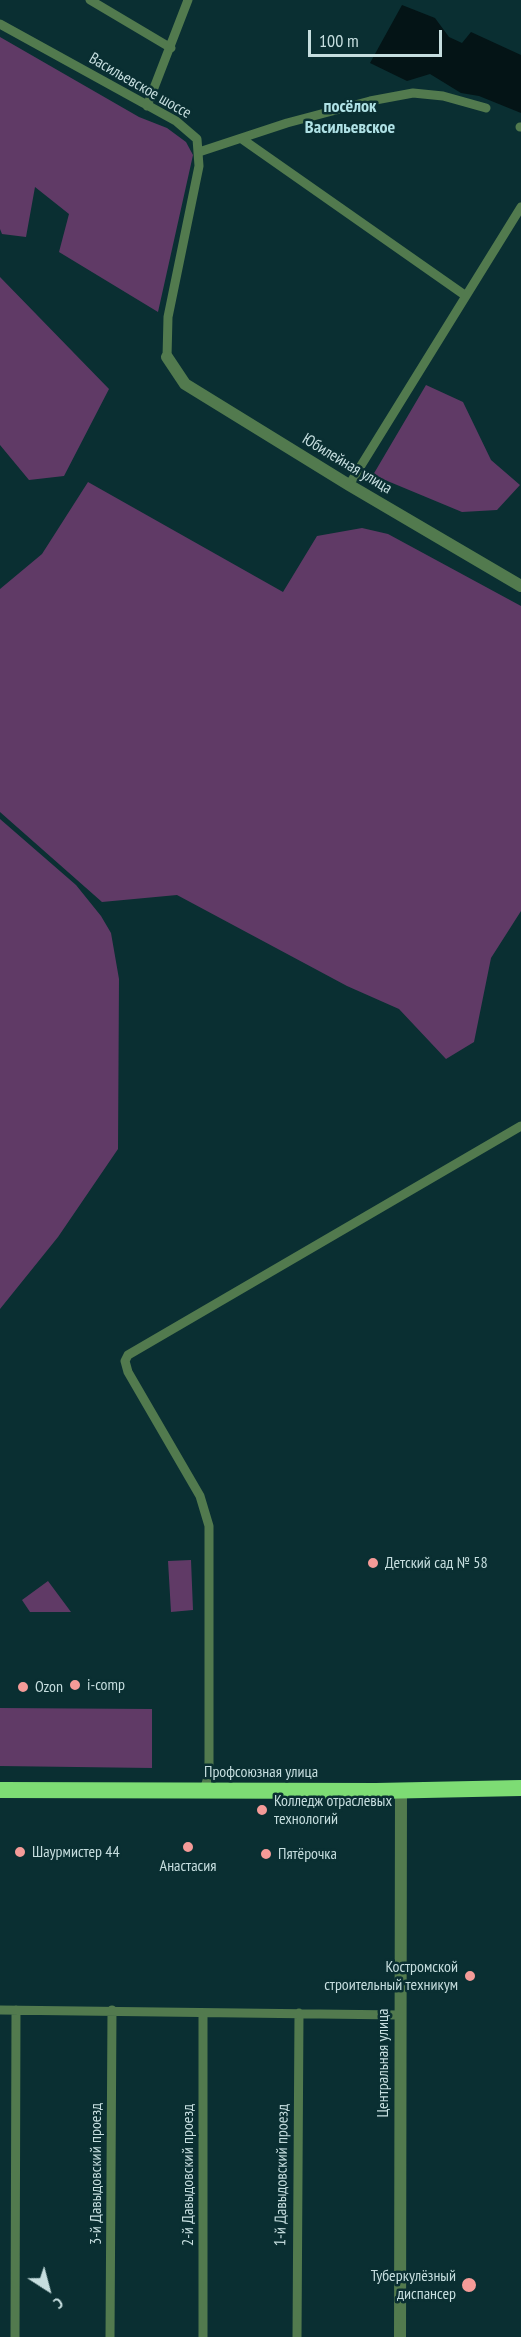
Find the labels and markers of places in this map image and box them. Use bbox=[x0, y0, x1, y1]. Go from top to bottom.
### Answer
place label: Детский сад № 58 bbox=[385, 1553, 488, 1573]
marker: Детский сад № 58 bbox=[366, 1556, 380, 1570]
place label: i-comp bbox=[87, 1675, 125, 1695]
place label: Ozon bbox=[35, 1677, 63, 1697]
marker: i-comp bbox=[68, 1678, 82, 1692]
marker: Ozon bbox=[16, 1680, 30, 1694]
place label: Колледж отраслевых технологий bbox=[274, 1791, 392, 1829]
marker: Колледж отраслевых технологий bbox=[255, 1803, 269, 1817]
marker: Анастасия bbox=[181, 1840, 195, 1854]
place label: Шаурмистер 44 bbox=[32, 1842, 120, 1862]
place label: Пятёрочка bbox=[278, 1844, 337, 1864]
marker: Шаурмистер 44 bbox=[13, 1845, 27, 1859]
marker: Пятёрочка bbox=[259, 1847, 273, 1861]
place label: Анастасия bbox=[160, 1856, 216, 1876]
place label: Костромской строительный техникум bbox=[324, 1957, 458, 1995]
marker: Костромской строительный техникум bbox=[463, 1969, 477, 1983]
place label: Туберкулёзный диспансер bbox=[371, 2266, 456, 2304]
marker: Туберкулёзный диспансер bbox=[460, 2276, 478, 2294]

